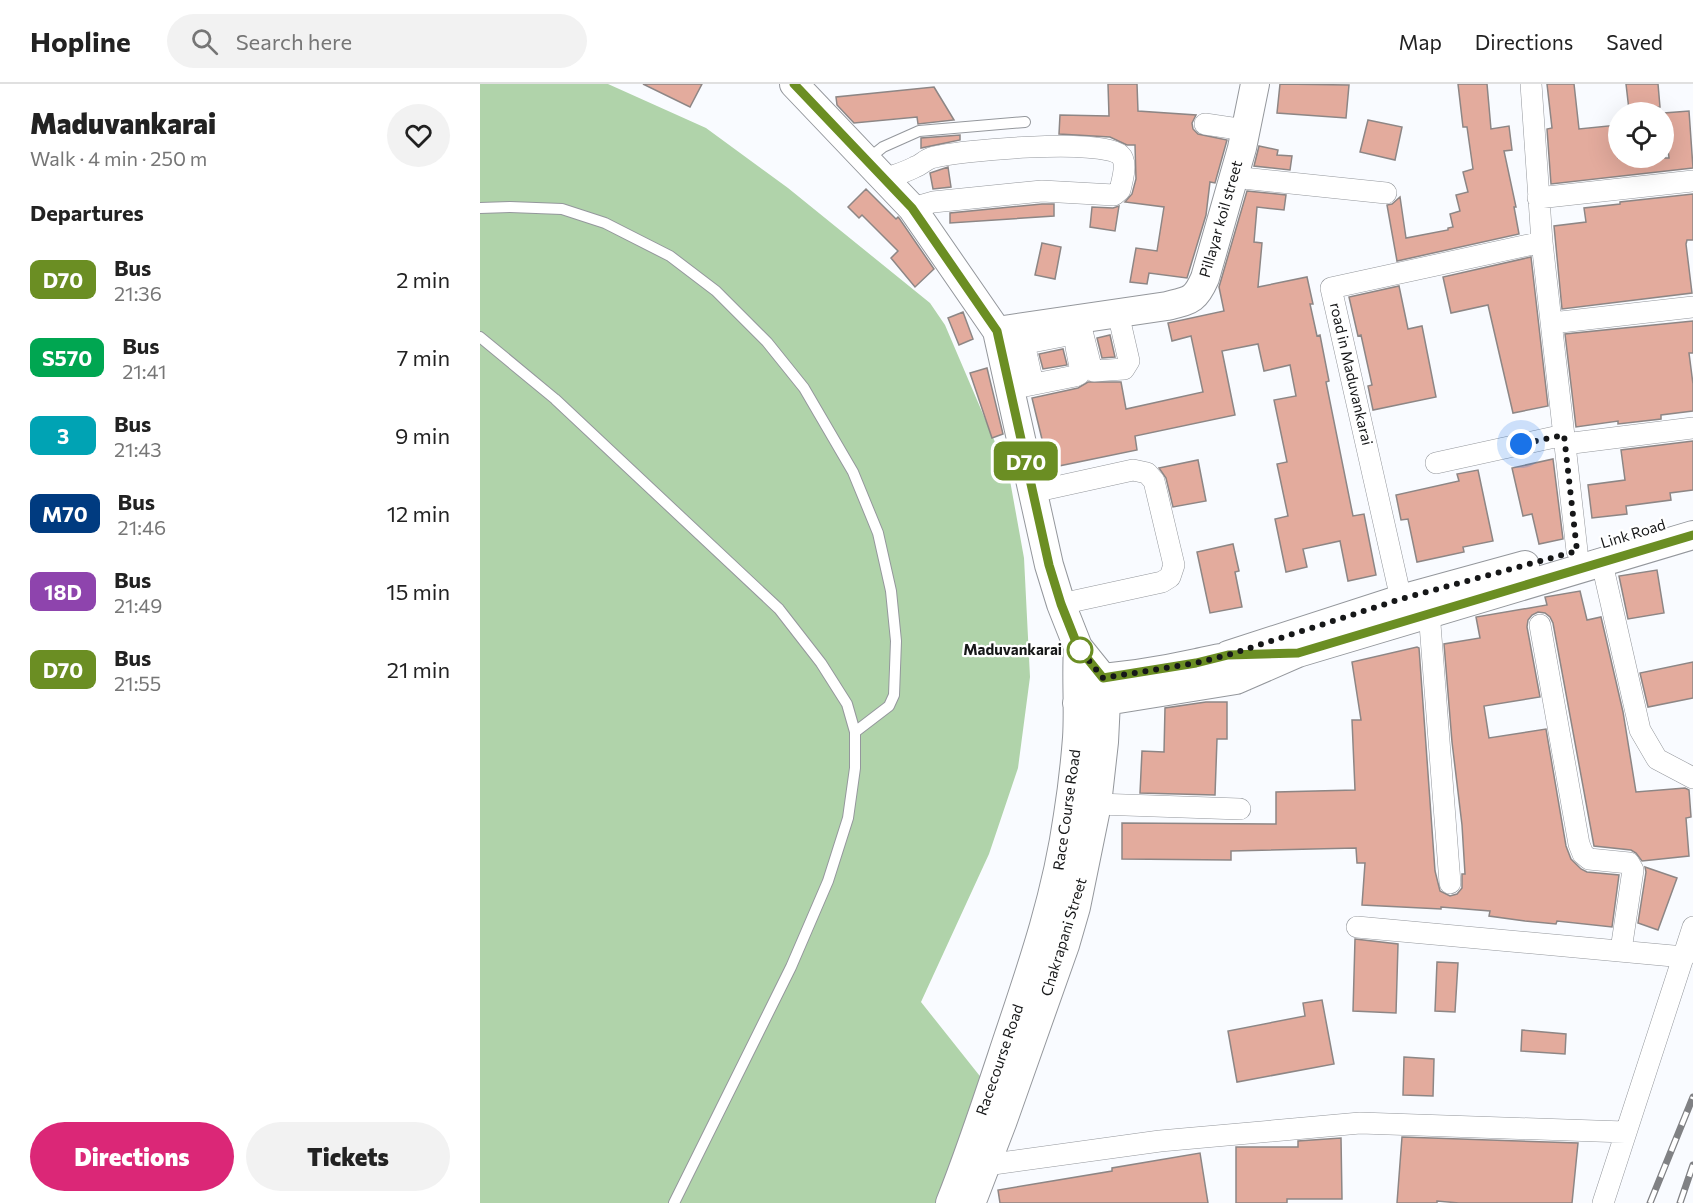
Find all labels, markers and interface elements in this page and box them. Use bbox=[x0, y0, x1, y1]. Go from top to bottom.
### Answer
search box bbox=[167, 14, 587, 68]
text: Hopline bbox=[30, 24, 131, 58]
icon: search bbox=[188, 25, 221, 58]
text: Search here bbox=[236, 28, 352, 55]
text: Map bbox=[1399, 29, 1442, 54]
text: Directions bbox=[1475, 29, 1573, 54]
text: Saved bbox=[1606, 29, 1663, 54]
map controls bbox=[1608, 102, 1674, 168]
button: locate bbox=[1608, 102, 1674, 168]
button: heart bbox=[387, 104, 450, 167]
text: Maduvankarai bbox=[30, 106, 216, 140]
text: Walk · 4 min · 250 m bbox=[30, 146, 207, 170]
street label: Pillayar koil street bbox=[1195, 158, 1245, 279]
text: Departures bbox=[30, 199, 144, 226]
text: Bus bbox=[114, 254, 151, 281]
text: 2 min bbox=[396, 266, 450, 293]
text: D70 bbox=[43, 267, 83, 292]
text: 21:36 bbox=[114, 281, 162, 305]
street label: road in Maduvankarai bbox=[1327, 301, 1377, 447]
text: Bus bbox=[122, 332, 160, 359]
text: 7 min bbox=[397, 344, 450, 371]
text: S570 bbox=[42, 345, 92, 370]
text: 21:41 bbox=[122, 359, 167, 383]
text: Bus bbox=[114, 410, 151, 437]
text: 9 min bbox=[395, 422, 450, 449]
text: 3 bbox=[57, 423, 69, 448]
your location bbox=[1506, 429, 1536, 459]
text: 21:43 bbox=[114, 437, 162, 461]
line badge: D70 bbox=[992, 442, 1060, 481]
text: D70 bbox=[1006, 449, 1046, 474]
text: Bus bbox=[118, 488, 155, 515]
text: 12 min bbox=[387, 500, 450, 527]
text: M70 bbox=[42, 501, 88, 526]
text: 21:46 bbox=[118, 515, 166, 539]
street label: Link Road bbox=[1598, 515, 1667, 551]
text: Bus bbox=[114, 566, 151, 593]
text: 15 min bbox=[386, 578, 450, 605]
text: 18D bbox=[44, 579, 82, 604]
text: 21:49 bbox=[114, 593, 163, 617]
marker: Maduvankarai bbox=[1067, 637, 1093, 663]
place label: Maduvankarai bbox=[963, 640, 1062, 658]
text: Bus bbox=[114, 644, 151, 671]
text: 21 min bbox=[387, 656, 450, 683]
text: D70 bbox=[43, 657, 83, 682]
text: 21:55 bbox=[114, 671, 161, 695]
street label: Race Course Road bbox=[1049, 748, 1083, 872]
street label: Chakrapani Street bbox=[1036, 875, 1090, 998]
street label: Racecourse Road bbox=[972, 1002, 1027, 1118]
button: Directions bbox=[30, 1122, 234, 1191]
button: Tickets bbox=[246, 1122, 450, 1191]

